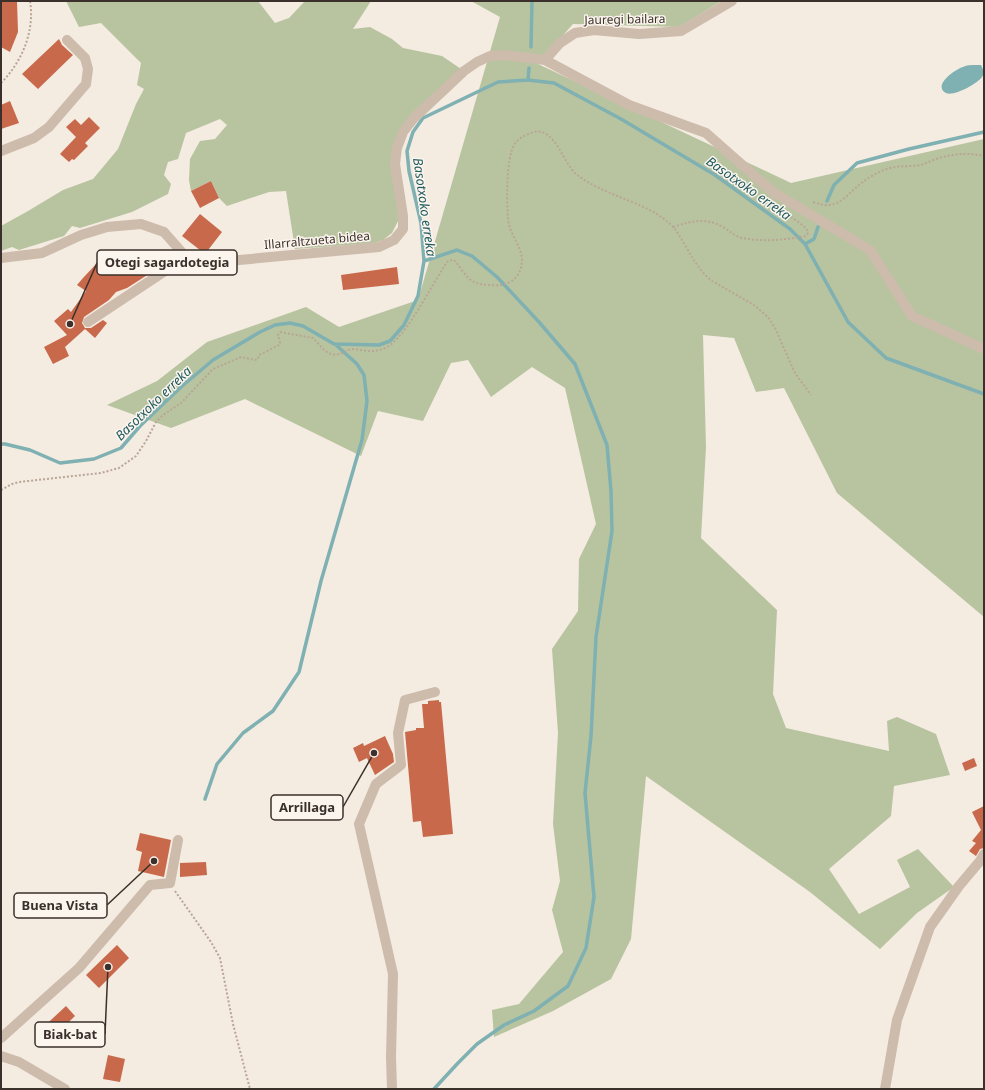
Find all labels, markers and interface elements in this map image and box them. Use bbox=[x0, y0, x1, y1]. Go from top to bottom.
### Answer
street label: Jauregi bailara bbox=[583, 10, 666, 28]
water label: Basotxoko erreka bbox=[703, 152, 795, 224]
water label: Basotxoko erreka bbox=[409, 156, 441, 258]
street label: Illarraltzueta bidea bbox=[263, 227, 371, 253]
callout: Otegi sagardotegia bbox=[97, 250, 237, 275]
text: Otegi sagardotegia bbox=[105, 253, 229, 271]
water label: Basotxoko erreka bbox=[111, 362, 195, 444]
callout: Arrillaga bbox=[271, 795, 343, 820]
text: Arrillaga bbox=[279, 798, 335, 816]
callout: Buena Vista bbox=[14, 893, 107, 918]
text: Buena Vista bbox=[22, 896, 98, 914]
callout: Biak-bat bbox=[35, 1022, 105, 1047]
text: Biak-bat bbox=[43, 1025, 97, 1043]

